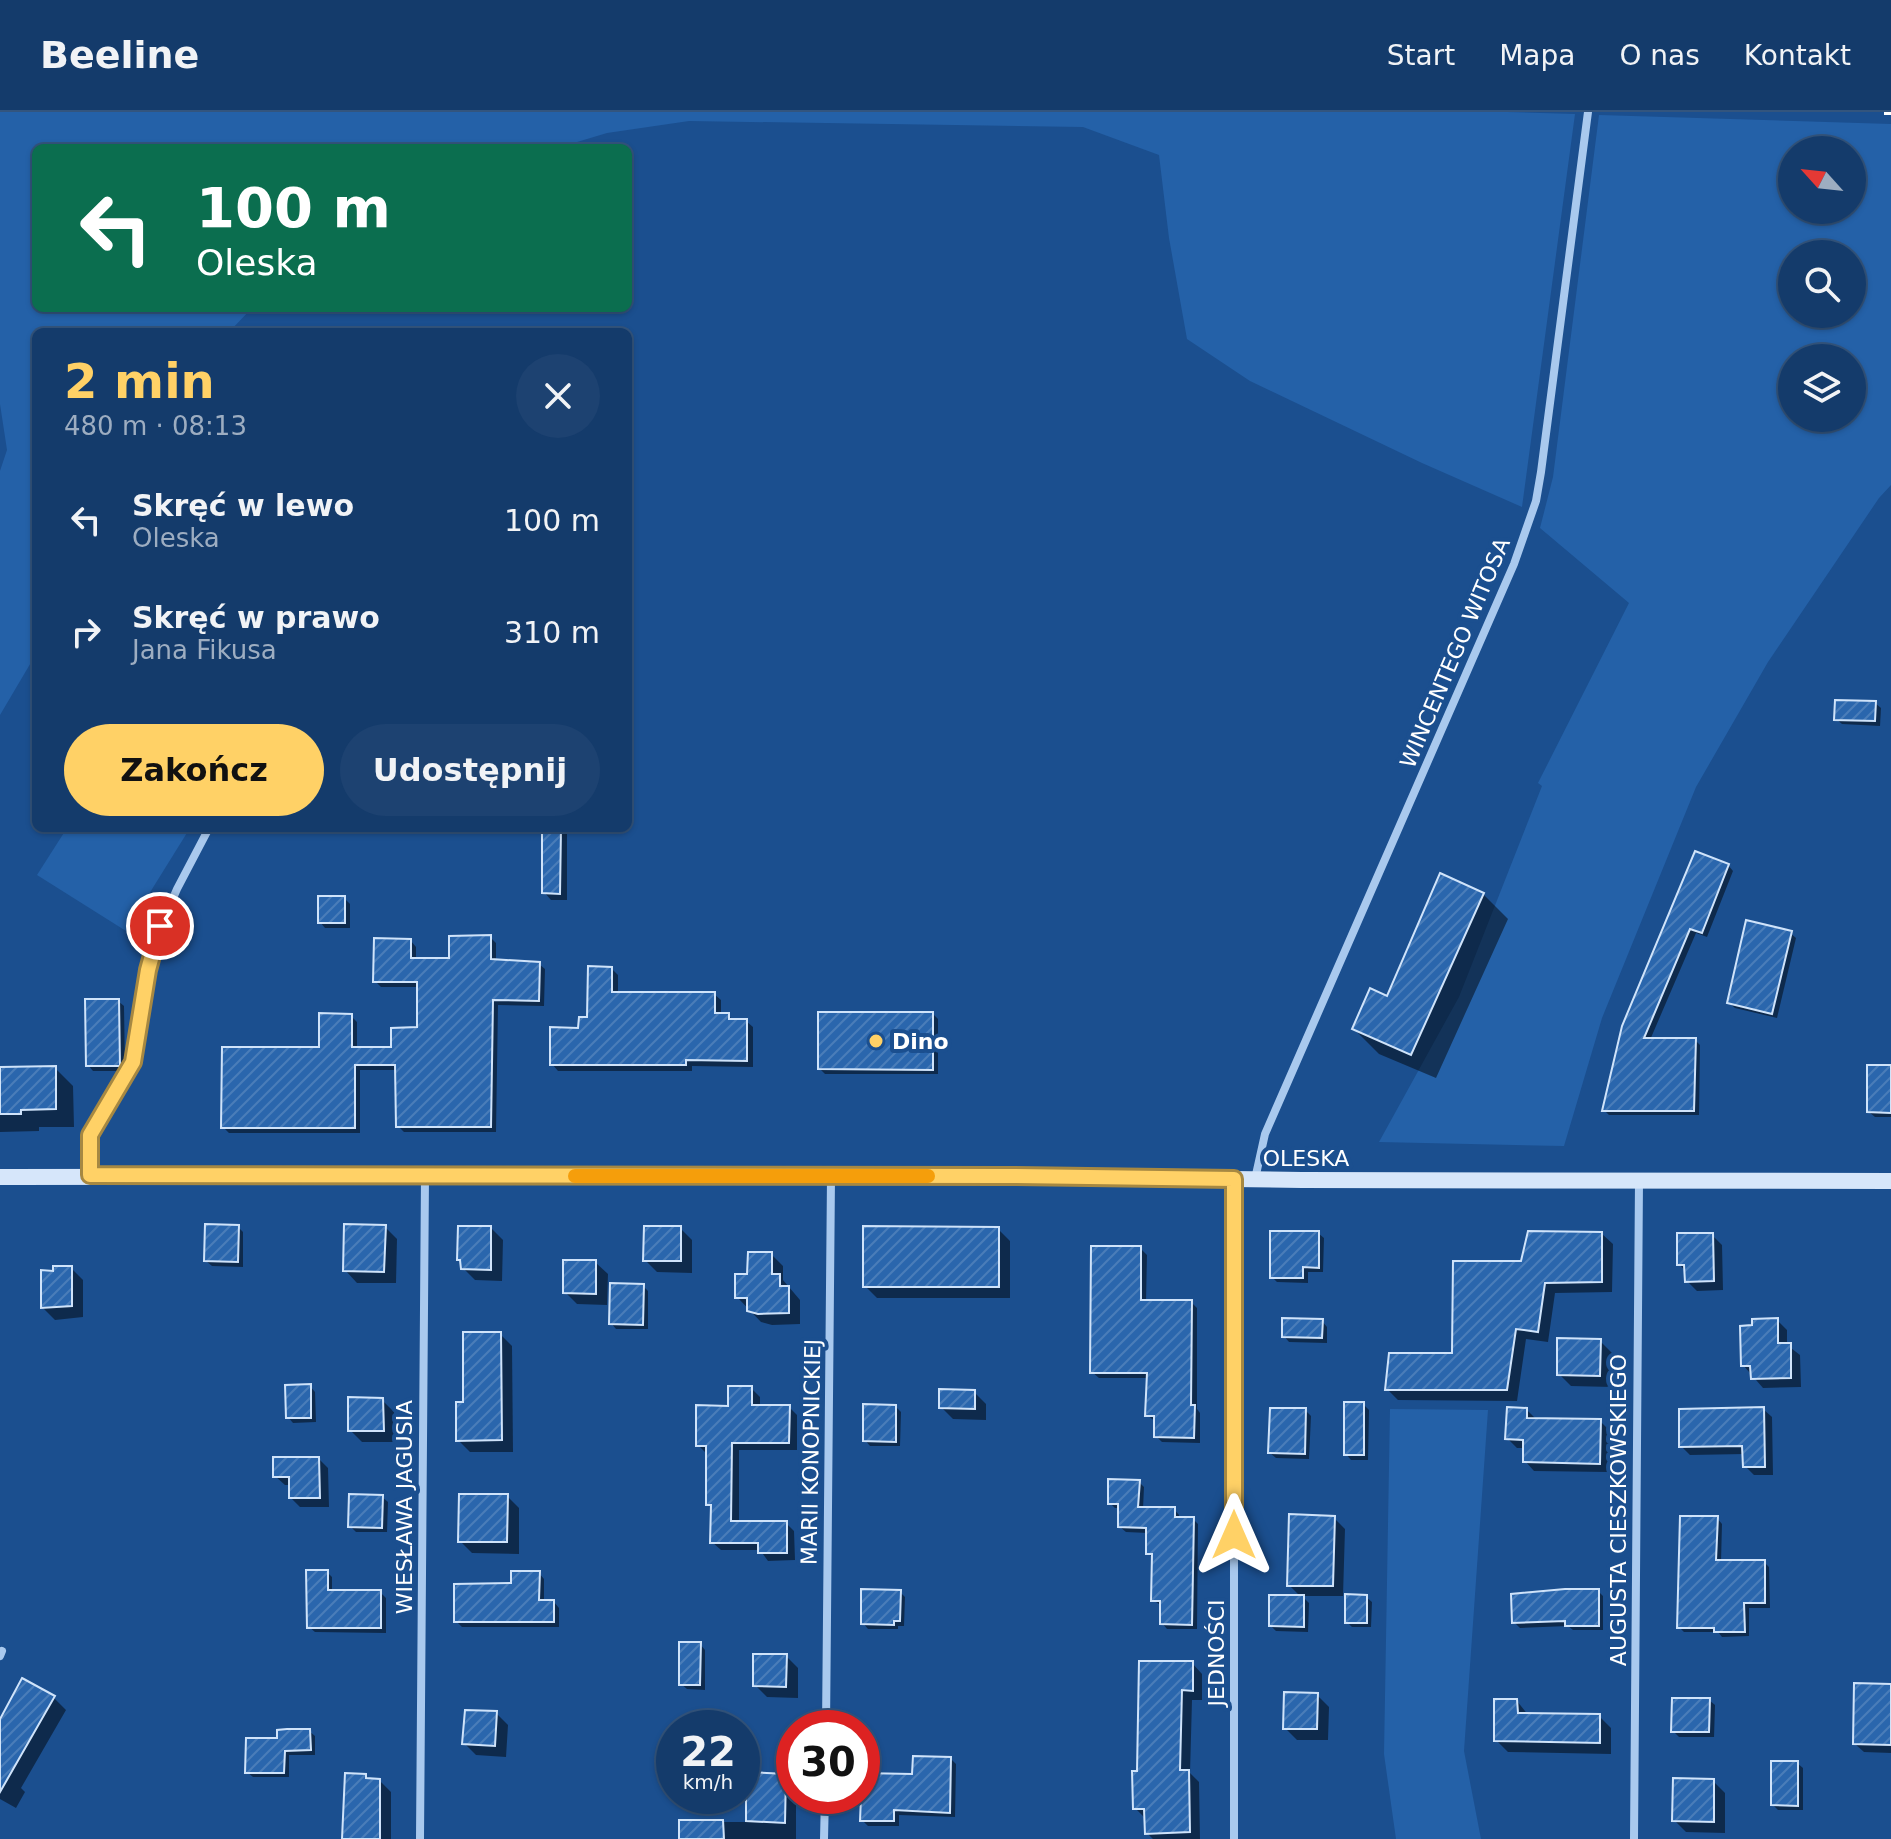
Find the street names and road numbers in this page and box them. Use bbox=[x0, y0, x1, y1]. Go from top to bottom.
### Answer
street label: WINCENTEGO WITOSA bbox=[1395, 534, 1515, 772]
street label: OLESKA bbox=[1263, 1146, 1349, 1171]
street label: MARII KONOPNICKIEJ bbox=[797, 1339, 825, 1565]
street label: AUGUSTA CIESZKOWSKIEGO bbox=[1606, 1354, 1631, 1666]
street label: WIESŁAWA JAGUSIA bbox=[392, 1400, 417, 1614]
street label: JEDNOŚCI bbox=[1204, 1600, 1229, 1708]

